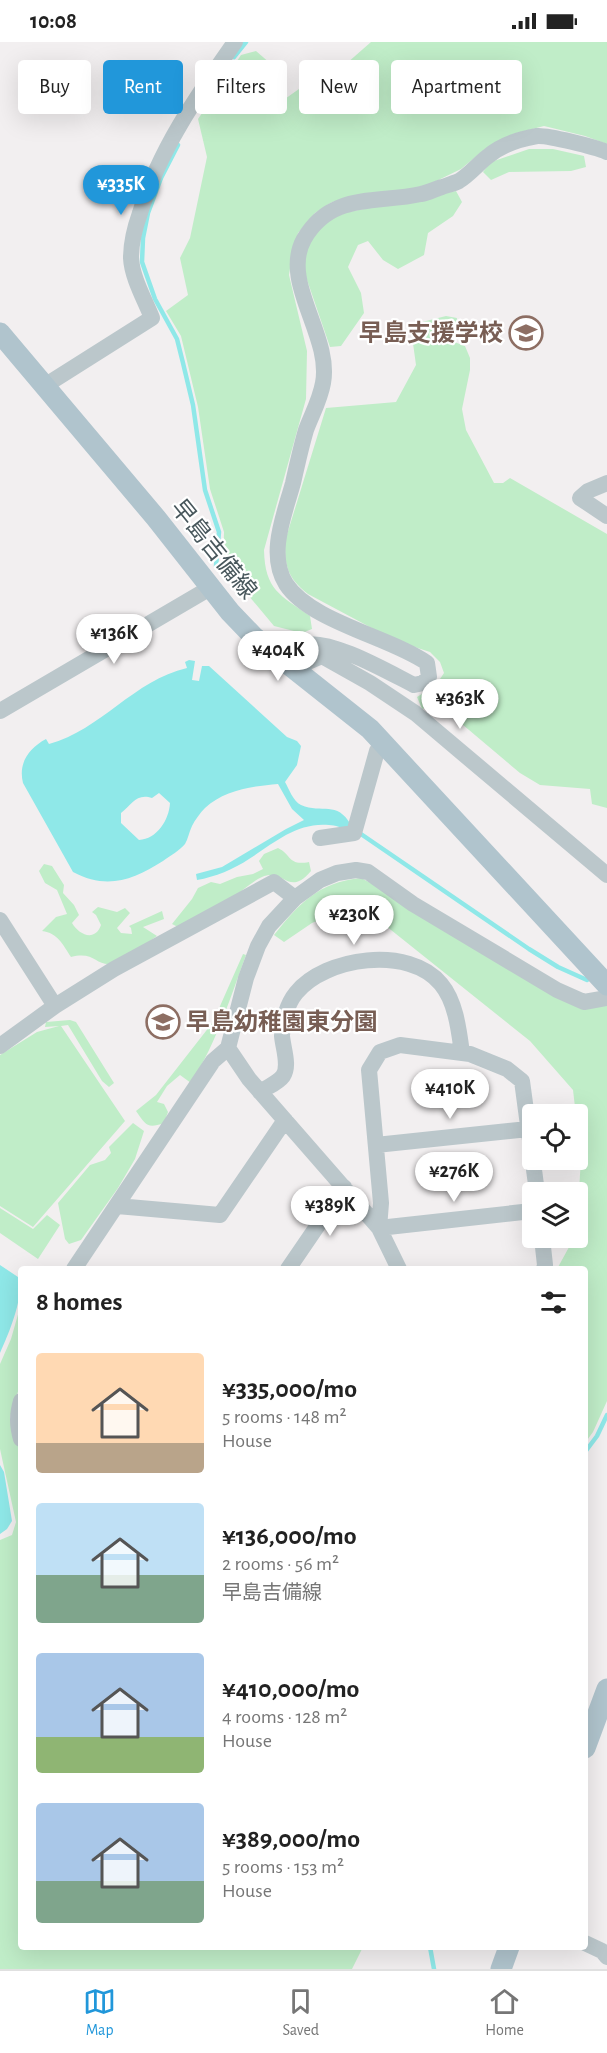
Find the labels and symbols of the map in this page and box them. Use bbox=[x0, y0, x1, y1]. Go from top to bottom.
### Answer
pin: ¥335K bbox=[79, 165, 163, 216]
school or university icon: 早島支援学校 bbox=[508, 315, 544, 351]
place label: 早島支援学校 bbox=[359, 320, 503, 346]
street label: 早島吉備線 bbox=[166, 494, 262, 604]
pin: ¥136K bbox=[72, 614, 156, 665]
pin: ¥404K bbox=[236, 631, 320, 682]
pin: ¥363K bbox=[418, 679, 502, 730]
pin: ¥230K bbox=[312, 895, 396, 946]
school or university icon: 早島幼稚園東分園 bbox=[145, 1004, 181, 1040]
place label: 早島幼稚園東分園 bbox=[186, 1009, 378, 1035]
pin: ¥410K bbox=[408, 1069, 492, 1120]
pin: ¥276K bbox=[412, 1152, 496, 1203]
pin: ¥389K bbox=[288, 1186, 372, 1237]

